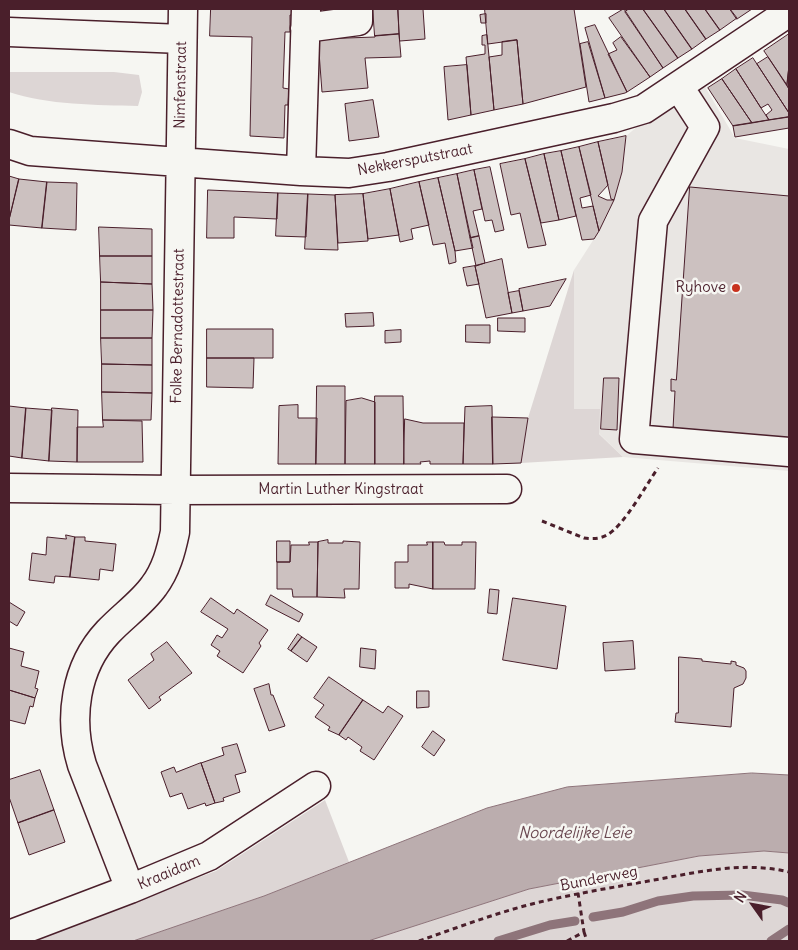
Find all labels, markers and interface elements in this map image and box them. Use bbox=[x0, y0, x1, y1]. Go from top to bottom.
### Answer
street label: Nimfenstraat bbox=[171, 41, 191, 129]
street label: Nekkersputstraat bbox=[356, 140, 474, 180]
street label: Folke Bernadottestraat bbox=[168, 248, 188, 404]
place label: Ryhove bbox=[676, 279, 726, 297]
marker: Ryhove bbox=[730, 282, 742, 294]
street label: Martin Luther Kingstraat bbox=[258, 481, 424, 499]
water label: Noordelijke Leie bbox=[518, 823, 632, 843]
street label: Kraaidam bbox=[135, 852, 203, 894]
street label: Bunderweg bbox=[559, 863, 639, 895]
north arrow bbox=[728, 880, 778, 930]
text: N bbox=[730, 888, 750, 906]

